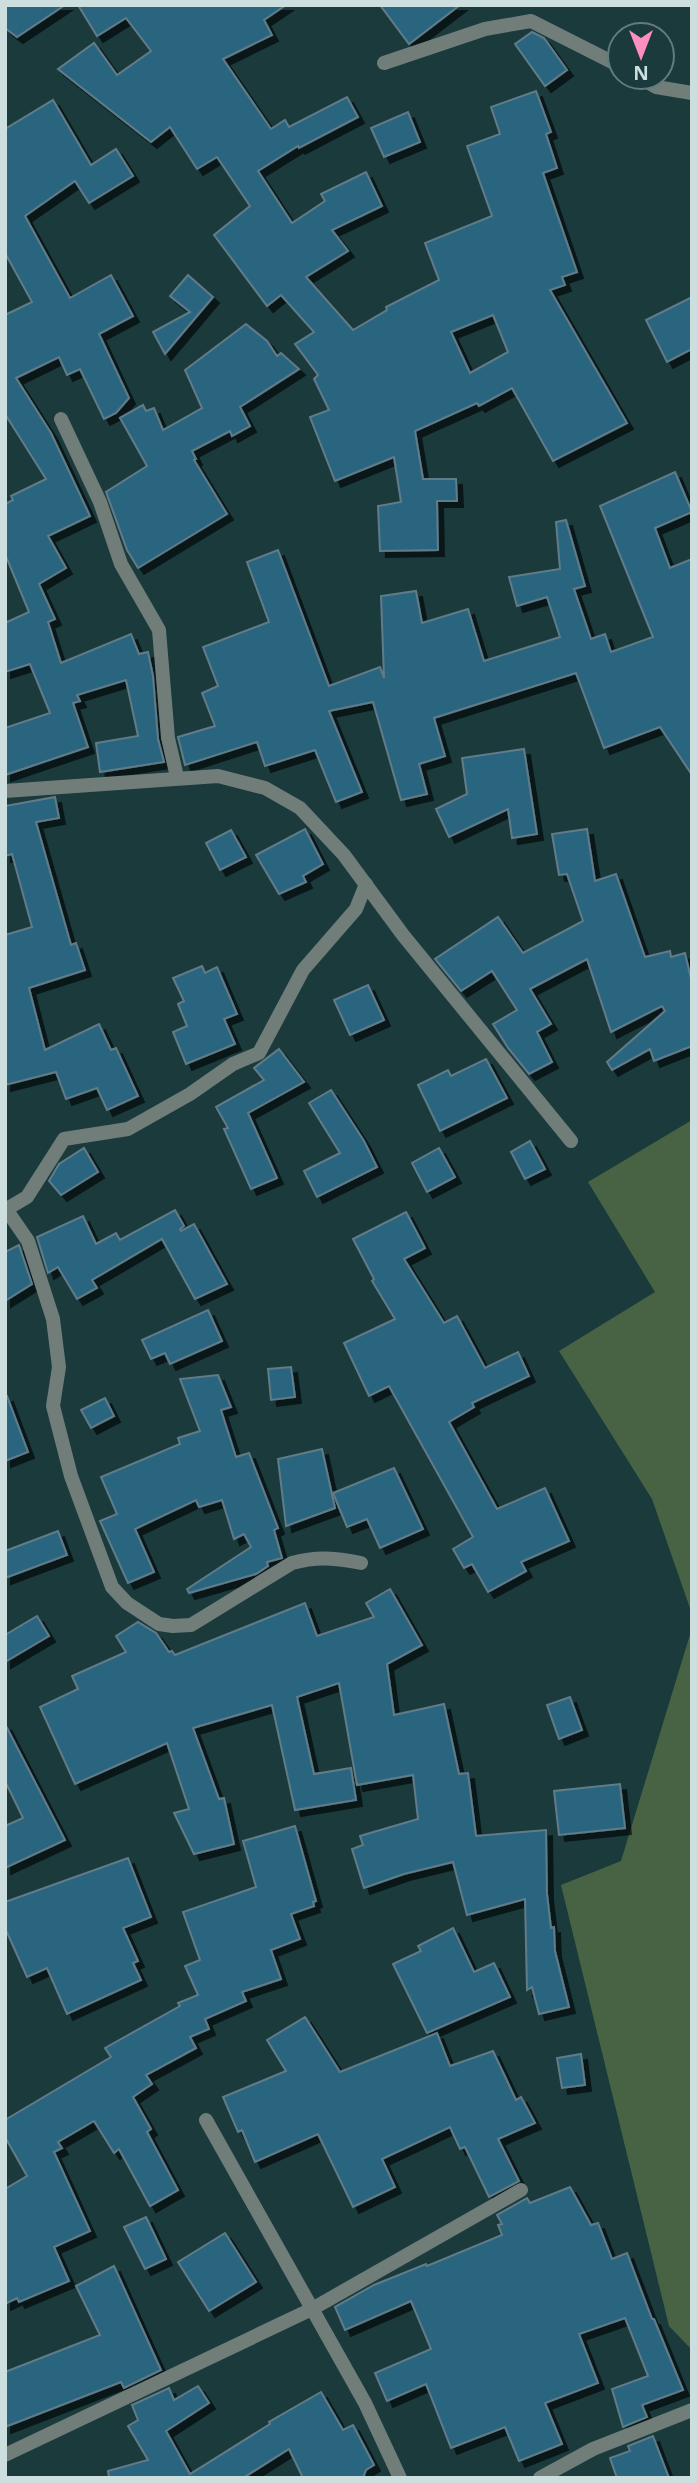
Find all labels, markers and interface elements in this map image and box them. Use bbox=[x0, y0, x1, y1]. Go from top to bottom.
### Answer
north arrow bbox=[606, 21, 676, 91]
text: N bbox=[633, 60, 649, 86]

